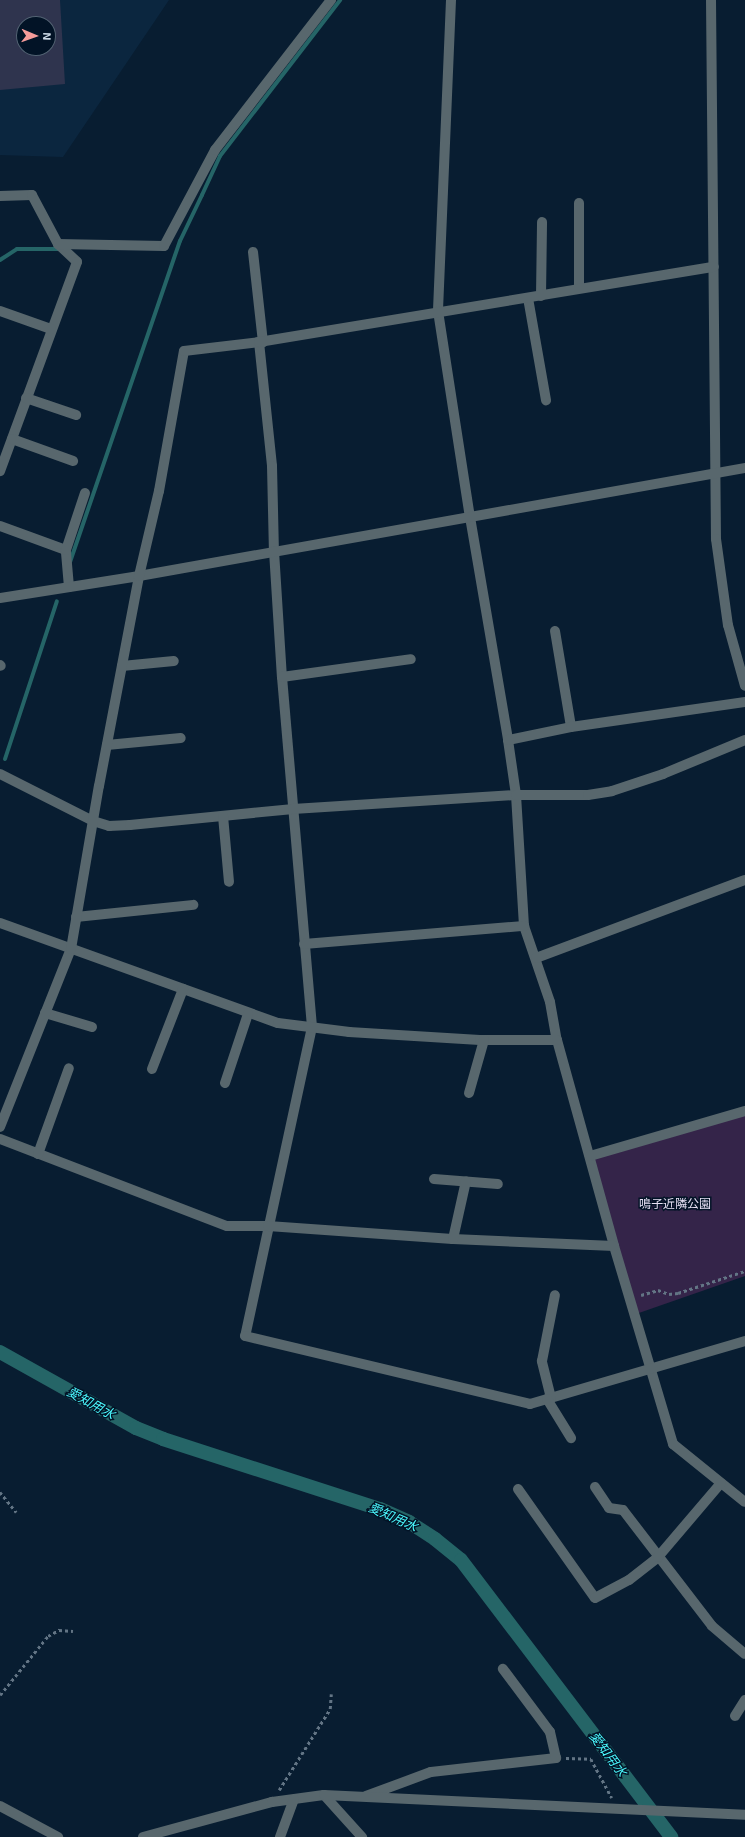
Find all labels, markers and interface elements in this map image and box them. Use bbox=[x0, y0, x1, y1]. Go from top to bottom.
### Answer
north arrow bbox=[16, 16, 56, 56]
text: N bbox=[41, 32, 54, 41]
park label: 鳴子近隣公園 bbox=[639, 1197, 711, 1211]
water label: 愛知用水 bbox=[64, 1384, 118, 1422]
water label: 愛知用水 bbox=[366, 1499, 420, 1535]
water label: 愛知用水 bbox=[586, 1729, 630, 1779]

